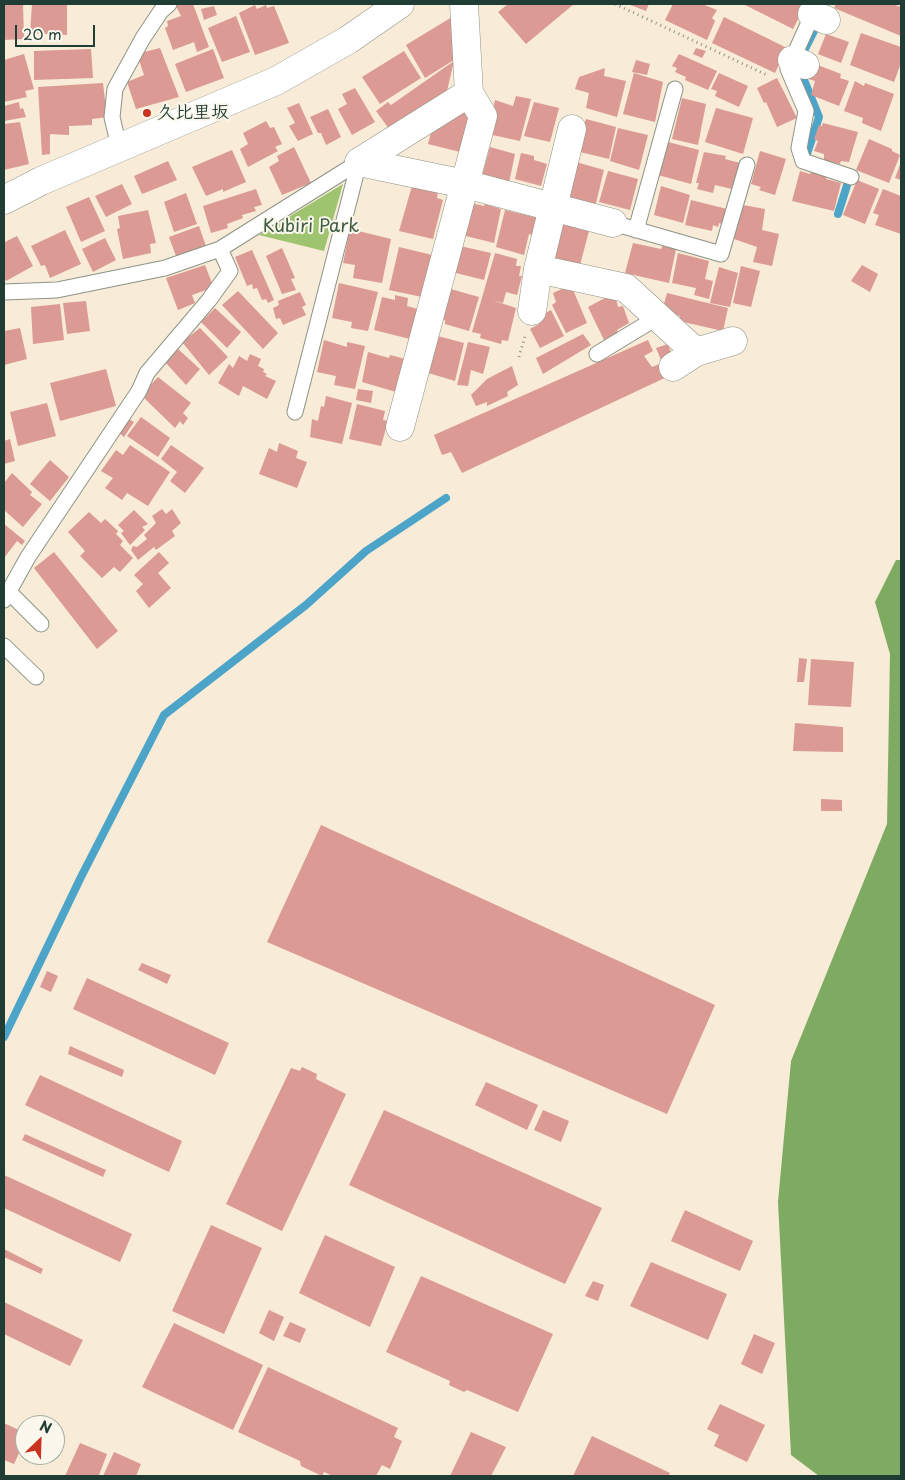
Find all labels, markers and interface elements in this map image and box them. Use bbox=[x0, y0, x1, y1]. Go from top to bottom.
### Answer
scale bar bbox=[18, 15, 98, 47]
text: 20 m bbox=[23, 22, 62, 45]
place label: 久比里坂 bbox=[157, 102, 229, 124]
marker: 久比里坂 bbox=[141, 107, 153, 119]
park label: Kubiri Park bbox=[263, 216, 359, 238]
north arrow bbox=[15, 1415, 65, 1465]
text: N bbox=[37, 1415, 55, 1439]

